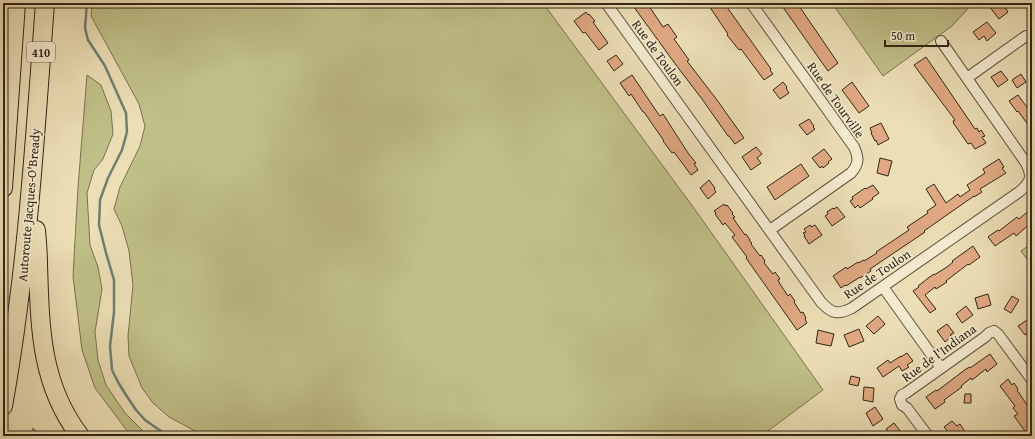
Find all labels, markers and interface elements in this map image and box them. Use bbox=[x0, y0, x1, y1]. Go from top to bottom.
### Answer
street label: Rue de Toulon bbox=[628, 16, 689, 90]
scale bar bbox=[885, 22, 948, 48]
text: 50 m bbox=[891, 27, 915, 44]
road number: 410 bbox=[27, 42, 55, 62]
street label: Rue de Tourville bbox=[803, 58, 869, 142]
street label: Autoroute Jacques-O'Bready bbox=[13, 127, 45, 282]
street label: Rue de Toulon bbox=[840, 244, 915, 304]
street label: Rue de l'Indiana bbox=[898, 319, 981, 387]

